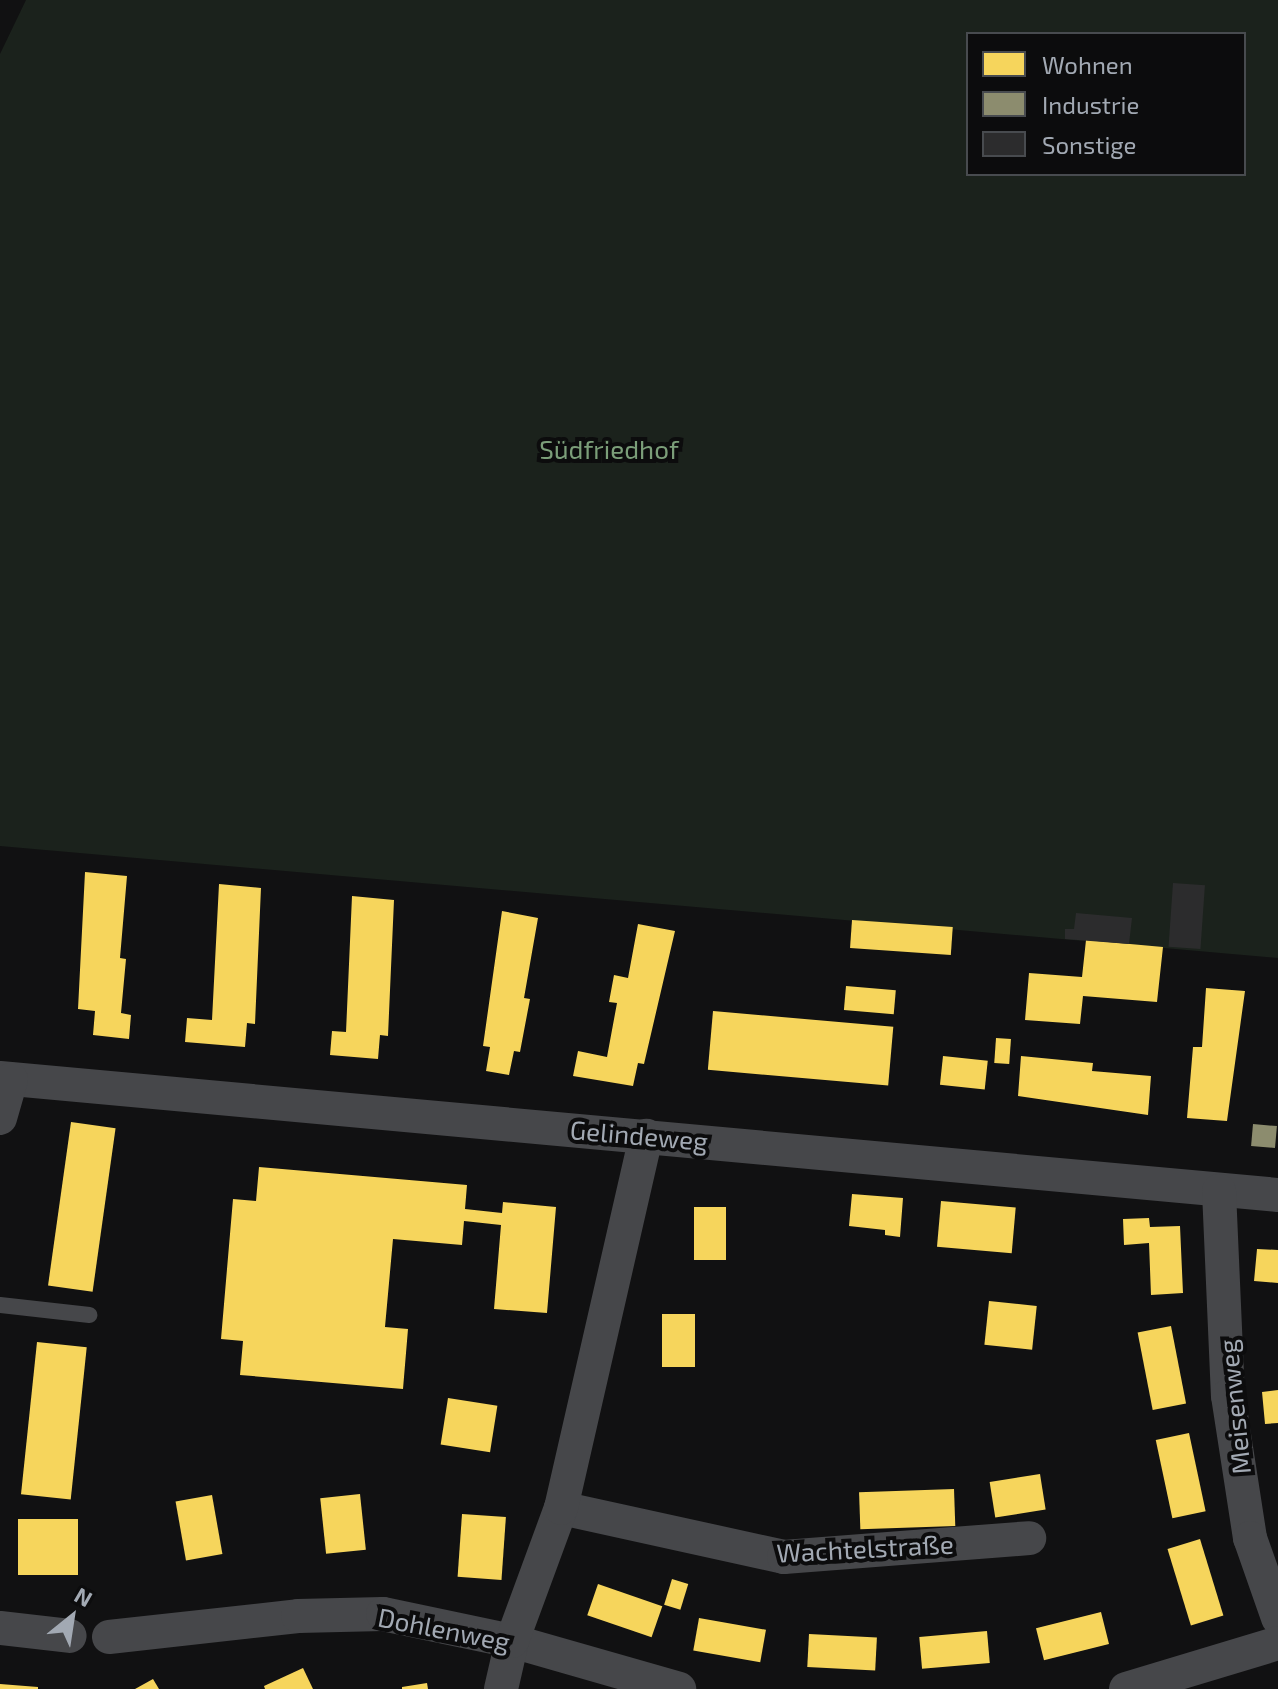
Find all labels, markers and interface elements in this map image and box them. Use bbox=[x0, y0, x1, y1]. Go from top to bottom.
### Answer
legend bbox=[966, 32, 1246, 176]
text: Wohnen bbox=[1042, 50, 1133, 79]
text: Industrie bbox=[1042, 90, 1139, 119]
text: Sonstige bbox=[1042, 130, 1137, 159]
park label: Südfriedhof bbox=[539, 433, 679, 465]
street label: Gelindeweg bbox=[569, 1113, 709, 1157]
street label: Meisenweg bbox=[1211, 1338, 1257, 1476]
street label: Wachtelstraße bbox=[776, 1528, 954, 1568]
north arrow bbox=[32, 1577, 112, 1657]
text: N bbox=[71, 1581, 97, 1611]
street label: Dohlenweg bbox=[375, 1601, 513, 1657]

